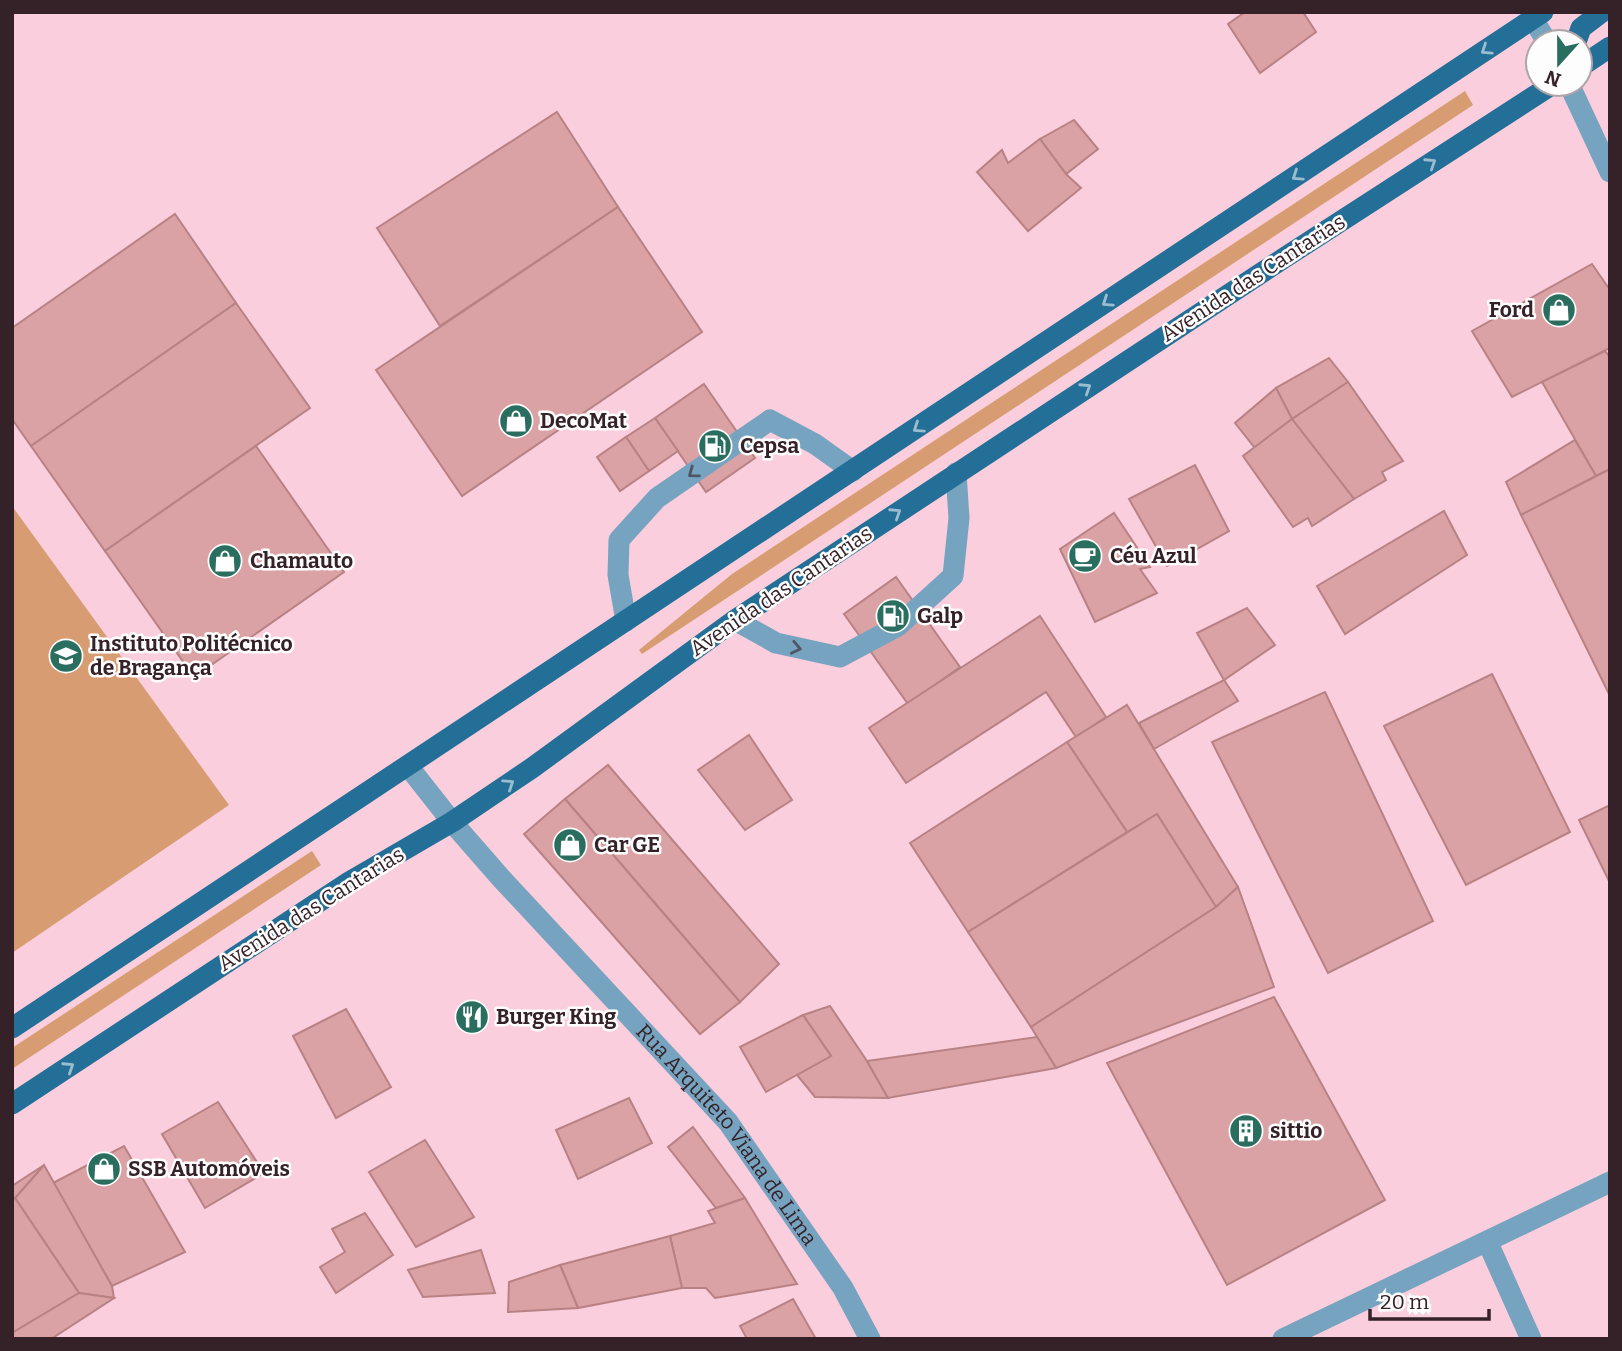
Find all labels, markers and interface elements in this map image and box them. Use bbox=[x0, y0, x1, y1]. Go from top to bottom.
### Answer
north arrow bbox=[1524, 28, 1594, 98]
one-way arrow bbox=[1481, 42, 1494, 55]
text: N bbox=[1542, 65, 1564, 92]
one-way arrow bbox=[1423, 158, 1436, 171]
one-way arrow bbox=[1292, 168, 1305, 180]
street label: Avenida das Cantarias bbox=[1156, 209, 1350, 347]
shop icon: Ford bbox=[1540, 291, 1578, 329]
one-way arrow bbox=[1102, 293, 1115, 306]
place label: Ford bbox=[1489, 297, 1534, 323]
one-way arrow bbox=[1078, 384, 1091, 396]
shop icon: DecoMat bbox=[497, 402, 535, 440]
place label: DecoMat bbox=[540, 408, 628, 434]
one-way arrow bbox=[913, 419, 926, 432]
fuel station icon: Cepsa bbox=[696, 427, 734, 465]
place label: Cepsa bbox=[740, 433, 799, 459]
one-way arrow bbox=[688, 465, 701, 477]
one-way arrow bbox=[888, 509, 901, 521]
street label: Avenida das Cantarias bbox=[685, 520, 877, 662]
cafe icon: Céu Azul bbox=[1066, 537, 1104, 575]
shop icon: Chamauto bbox=[206, 542, 244, 580]
place label: Céu Azul bbox=[1110, 543, 1197, 569]
place label: Chamauto bbox=[250, 548, 353, 574]
fuel station icon: Galp bbox=[874, 597, 912, 635]
place label: Galp bbox=[917, 603, 963, 629]
place label: Instituto Politécnico de Bragança bbox=[90, 631, 293, 681]
school or university icon: Instituto Politécnico de Bragança bbox=[47, 637, 85, 675]
one-way arrow bbox=[790, 639, 802, 654]
one-way arrow bbox=[501, 779, 514, 792]
shop icon: Car GE bbox=[551, 826, 589, 864]
place label: Car GE bbox=[594, 832, 660, 858]
street label: Avenida das Cantarias bbox=[213, 841, 409, 977]
restaurant icon: Burger King bbox=[453, 998, 491, 1036]
place label: Burger King bbox=[496, 1004, 616, 1030]
street label: Rua Arquiteto Viana de Lima bbox=[630, 1019, 823, 1251]
one-way arrow bbox=[61, 1063, 74, 1075]
building icon: sittio bbox=[1227, 1112, 1265, 1150]
place label: sittio bbox=[1270, 1118, 1322, 1144]
shop icon: SSB Automóveis bbox=[85, 1150, 123, 1188]
place label: SSB Automóveis bbox=[128, 1156, 290, 1182]
scale bar bbox=[1370, 1278, 1489, 1322]
text: 20 m bbox=[1380, 1289, 1429, 1315]

